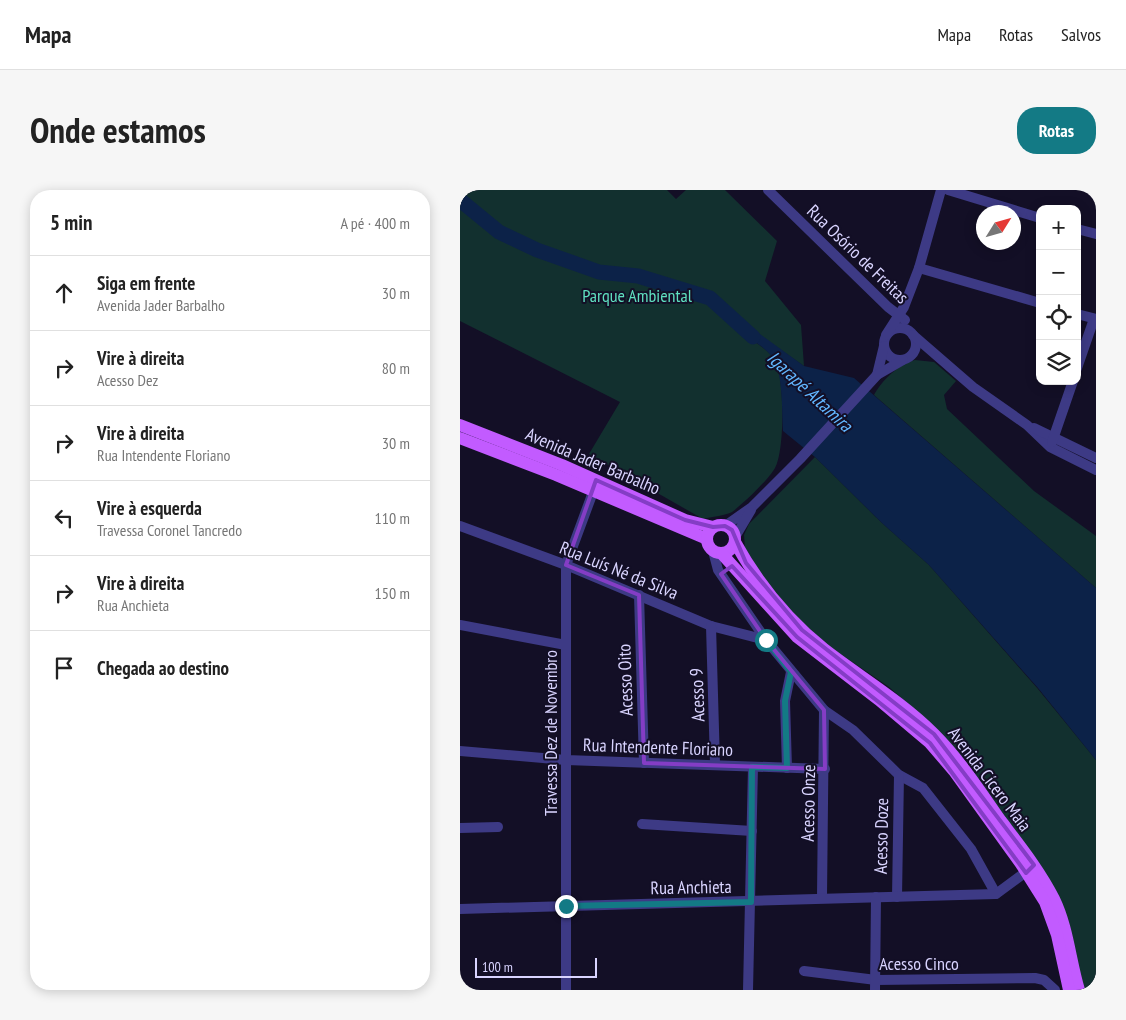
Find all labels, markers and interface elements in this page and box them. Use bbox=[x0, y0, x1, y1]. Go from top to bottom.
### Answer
text: Mapa bbox=[25, 19, 72, 50]
text: Mapa bbox=[937, 23, 971, 46]
text: Rotas bbox=[999, 23, 1033, 46]
text: Salvos bbox=[1061, 23, 1101, 46]
text: Onde estamos bbox=[30, 107, 206, 153]
button: Rotas bbox=[1017, 107, 1096, 154]
street label: Rua Osório de Freitas bbox=[802, 200, 914, 308]
north arrow bbox=[976, 205, 1021, 250]
map controls bbox=[1036, 205, 1081, 385]
button: + bbox=[1036, 205, 1081, 250]
text: 5 min bbox=[50, 209, 92, 236]
text: A pé · 400 m bbox=[340, 213, 410, 233]
button: − bbox=[1036, 250, 1081, 295]
text: Siga em frente bbox=[97, 271, 195, 295]
icon: ahead bbox=[50, 279, 78, 307]
text: 30 m bbox=[382, 283, 410, 303]
park label: Parque Ambiental bbox=[582, 284, 693, 307]
text: Avenida Jader Barbalho bbox=[97, 295, 225, 315]
button: locate bbox=[1036, 295, 1081, 340]
button: layers bbox=[1036, 340, 1081, 385]
water label: Igarapé Altamira bbox=[762, 345, 859, 438]
text: Vire à direita bbox=[97, 346, 184, 370]
icon: right bbox=[50, 354, 78, 382]
text: 80 m bbox=[382, 358, 410, 378]
text: Acesso Dez bbox=[97, 370, 158, 390]
text: Vire à direita bbox=[97, 421, 184, 445]
street label: Avenida Jader Barbalho bbox=[522, 422, 664, 500]
icon: right bbox=[50, 429, 78, 457]
text: 30 m bbox=[382, 433, 410, 453]
text: Rua Intendente Floriano bbox=[97, 445, 230, 465]
text: Vire à esquerda bbox=[97, 496, 202, 520]
icon: left bbox=[50, 504, 78, 532]
text: 110 m bbox=[375, 508, 410, 528]
text: Travessa Coronel Tancredo bbox=[97, 520, 242, 540]
street label: Rua Luís Né da Silva bbox=[556, 536, 682, 604]
text: Vire à direita bbox=[97, 571, 184, 595]
icon: right bbox=[50, 579, 78, 607]
text: 150 m bbox=[375, 583, 410, 603]
text: Rua Anchieta bbox=[97, 595, 169, 615]
route start bbox=[755, 629, 778, 652]
street label: Acesso Oito bbox=[612, 643, 638, 716]
street label: Travessa Dez de Novembro bbox=[539, 650, 562, 816]
icon: arrive bbox=[50, 654, 78, 682]
text: Chegada ao destino bbox=[97, 656, 229, 680]
street label: Acesso 9 bbox=[685, 668, 709, 722]
street label: Avenida Cícero Maia bbox=[943, 722, 1037, 836]
street label: Rua Intendente Floriano bbox=[583, 733, 734, 761]
street label: Acesso Onze bbox=[796, 764, 820, 842]
street label: Acesso Doze bbox=[869, 798, 893, 874]
street label: Rua Anchieta bbox=[650, 875, 732, 899]
route end bbox=[555, 895, 578, 918]
street label: Acesso Cinco bbox=[879, 952, 959, 975]
scale bar bbox=[475, 955, 598, 978]
text: 100 m bbox=[482, 958, 513, 976]

